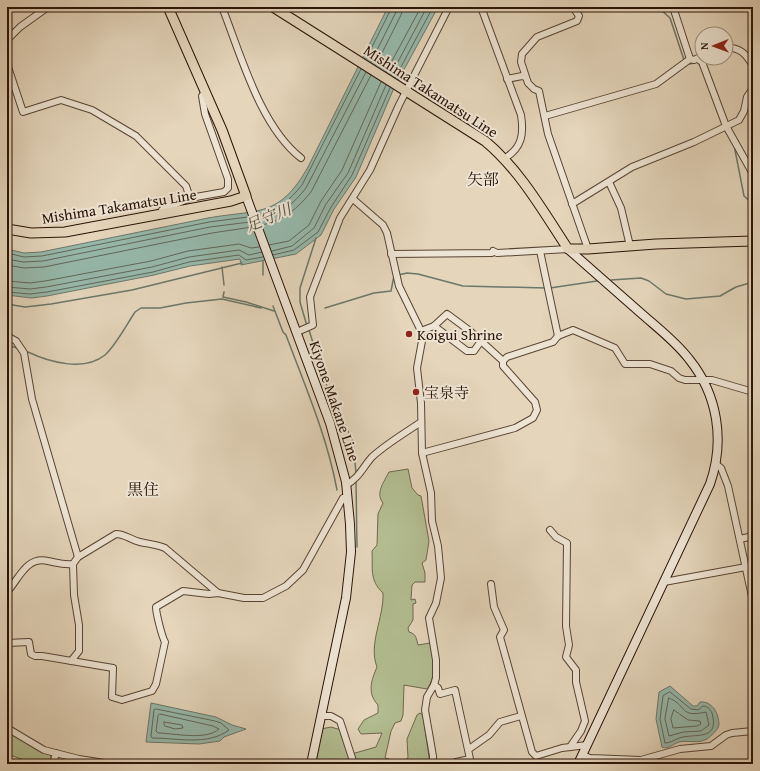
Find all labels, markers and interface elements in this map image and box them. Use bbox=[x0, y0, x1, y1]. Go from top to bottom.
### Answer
north arrow bbox=[694, 26, 734, 66]
street label: Mishima Takamatsu Line bbox=[360, 40, 502, 142]
text: N bbox=[696, 42, 712, 50]
district label: 矢部 bbox=[467, 167, 499, 191]
street label: Mishima Takamatsu Line bbox=[40, 183, 198, 229]
water label: 足守川 bbox=[241, 196, 297, 237]
place label: Koigui Shrine bbox=[417, 324, 502, 345]
marker: Koigui Shrine bbox=[404, 329, 414, 339]
street label: Kiyone Makane Line bbox=[304, 338, 366, 464]
place label: 宝泉寺 bbox=[424, 382, 469, 403]
marker: 宝泉寺 bbox=[411, 387, 421, 397]
district label: 黒住 bbox=[127, 477, 159, 501]

